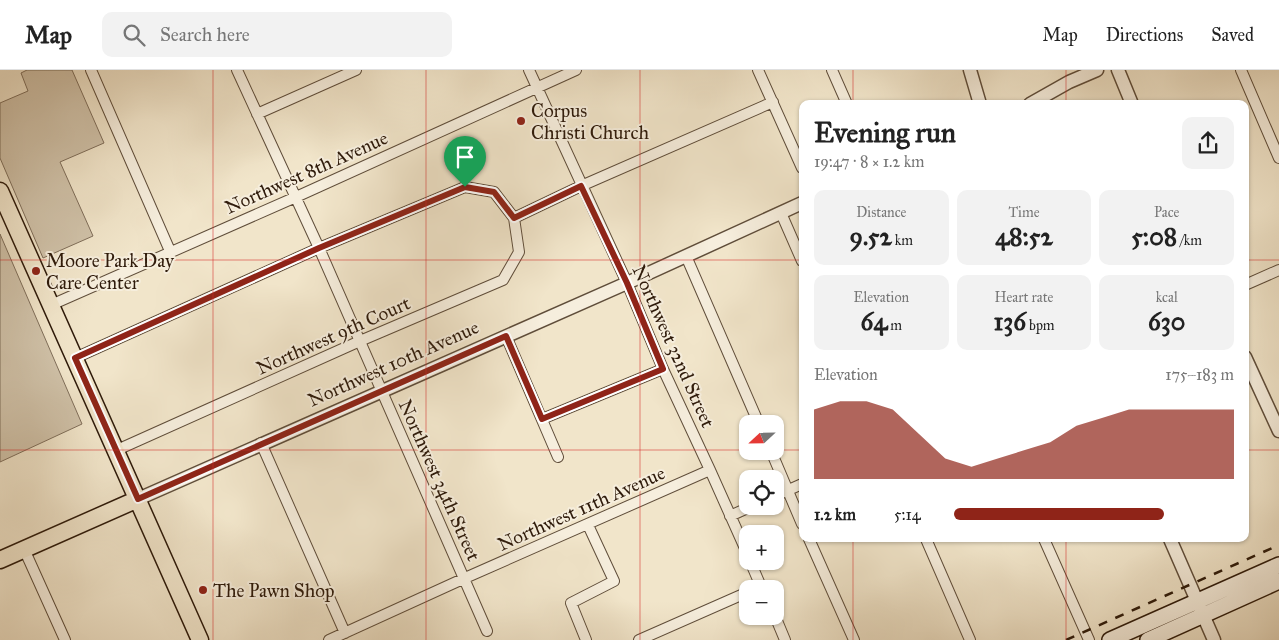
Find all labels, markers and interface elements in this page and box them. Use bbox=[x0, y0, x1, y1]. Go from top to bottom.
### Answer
search box bbox=[102, 12, 452, 57]
text: Map bbox=[25, 20, 72, 50]
icon: search bbox=[120, 21, 148, 49]
text: Search here bbox=[160, 23, 250, 46]
text: Map bbox=[1042, 24, 1078, 46]
text: Directions bbox=[1106, 24, 1183, 46]
text: Saved bbox=[1211, 24, 1254, 46]
place label: Corpus Christi Church bbox=[531, 99, 649, 144]
marker: Corpus Christi Church bbox=[515, 115, 527, 127]
text: Evening run bbox=[814, 115, 956, 150]
button: share bbox=[1182, 117, 1234, 169]
street label: Northwest 8th Avenue bbox=[221, 126, 391, 219]
pin bbox=[444, 136, 486, 187]
icon: arrive bbox=[451, 143, 479, 171]
text: 19:47 · 8 × 1.2 km bbox=[814, 152, 925, 171]
text: Distance bbox=[856, 204, 906, 221]
text: Time bbox=[1008, 204, 1039, 221]
text: Pace bbox=[1154, 204, 1179, 221]
text: 9.52 bbox=[850, 221, 892, 252]
text: 48:52 bbox=[995, 221, 1053, 252]
text: 5:08 bbox=[1131, 221, 1177, 252]
text: km bbox=[892, 232, 913, 249]
text: /km bbox=[1177, 232, 1202, 249]
place label: Moore Park Day Care Center bbox=[46, 249, 175, 294]
street label: Northwest 32nd Street bbox=[627, 261, 720, 431]
marker: Moore Park Day Care Center bbox=[30, 265, 42, 277]
text: Elevation bbox=[854, 289, 909, 306]
text: Heart rate bbox=[995, 289, 1053, 306]
text: kcal bbox=[1156, 289, 1178, 306]
street label: Northwest 9th Court bbox=[253, 291, 414, 380]
text: 64 bbox=[861, 306, 887, 337]
text: 136 bbox=[993, 306, 1026, 337]
text: 630 bbox=[1148, 306, 1185, 337]
street label: Northwest 10th Avenue bbox=[304, 315, 482, 411]
text: m bbox=[887, 317, 902, 334]
text: bpm bbox=[1026, 317, 1055, 334]
text: Elevation bbox=[814, 365, 878, 384]
text: 175–183 m bbox=[1165, 365, 1234, 384]
street label: Northwest 34th Street bbox=[394, 396, 486, 565]
north arrow bbox=[739, 415, 784, 460]
map controls bbox=[739, 415, 784, 625]
street label: Northwest 11th Avenue bbox=[494, 461, 669, 556]
button: locate bbox=[739, 470, 784, 515]
text: 1.2 km bbox=[814, 505, 856, 524]
text: 5:14 bbox=[894, 505, 921, 524]
button: + bbox=[739, 525, 784, 570]
place label: The Pawn Shop bbox=[213, 579, 334, 602]
button: − bbox=[739, 580, 784, 625]
marker: The Pawn Shop bbox=[197, 584, 209, 596]

